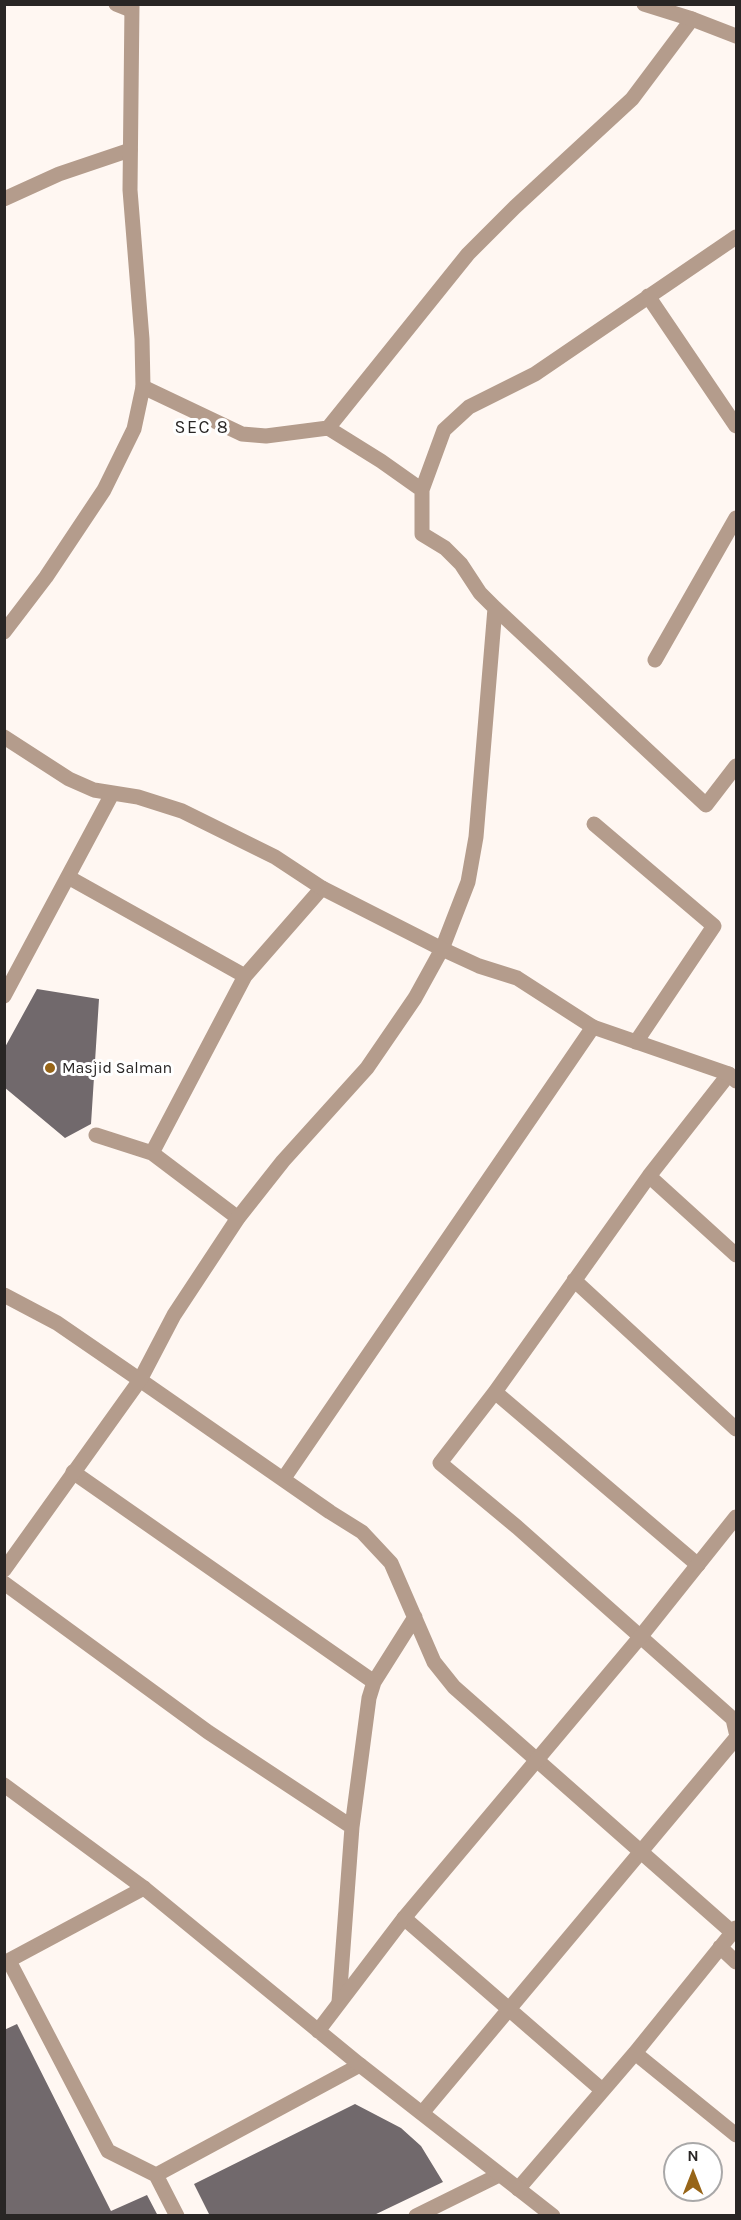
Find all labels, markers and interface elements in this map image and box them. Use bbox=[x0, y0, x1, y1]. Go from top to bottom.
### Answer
district label: SEC 8 bbox=[175, 417, 229, 439]
place label: Masjid Salman bbox=[62, 1058, 172, 1078]
marker: Masjid Salman bbox=[43, 1061, 57, 1075]
north arrow bbox=[663, 2142, 723, 2202]
text: N bbox=[687, 2146, 699, 2165]

